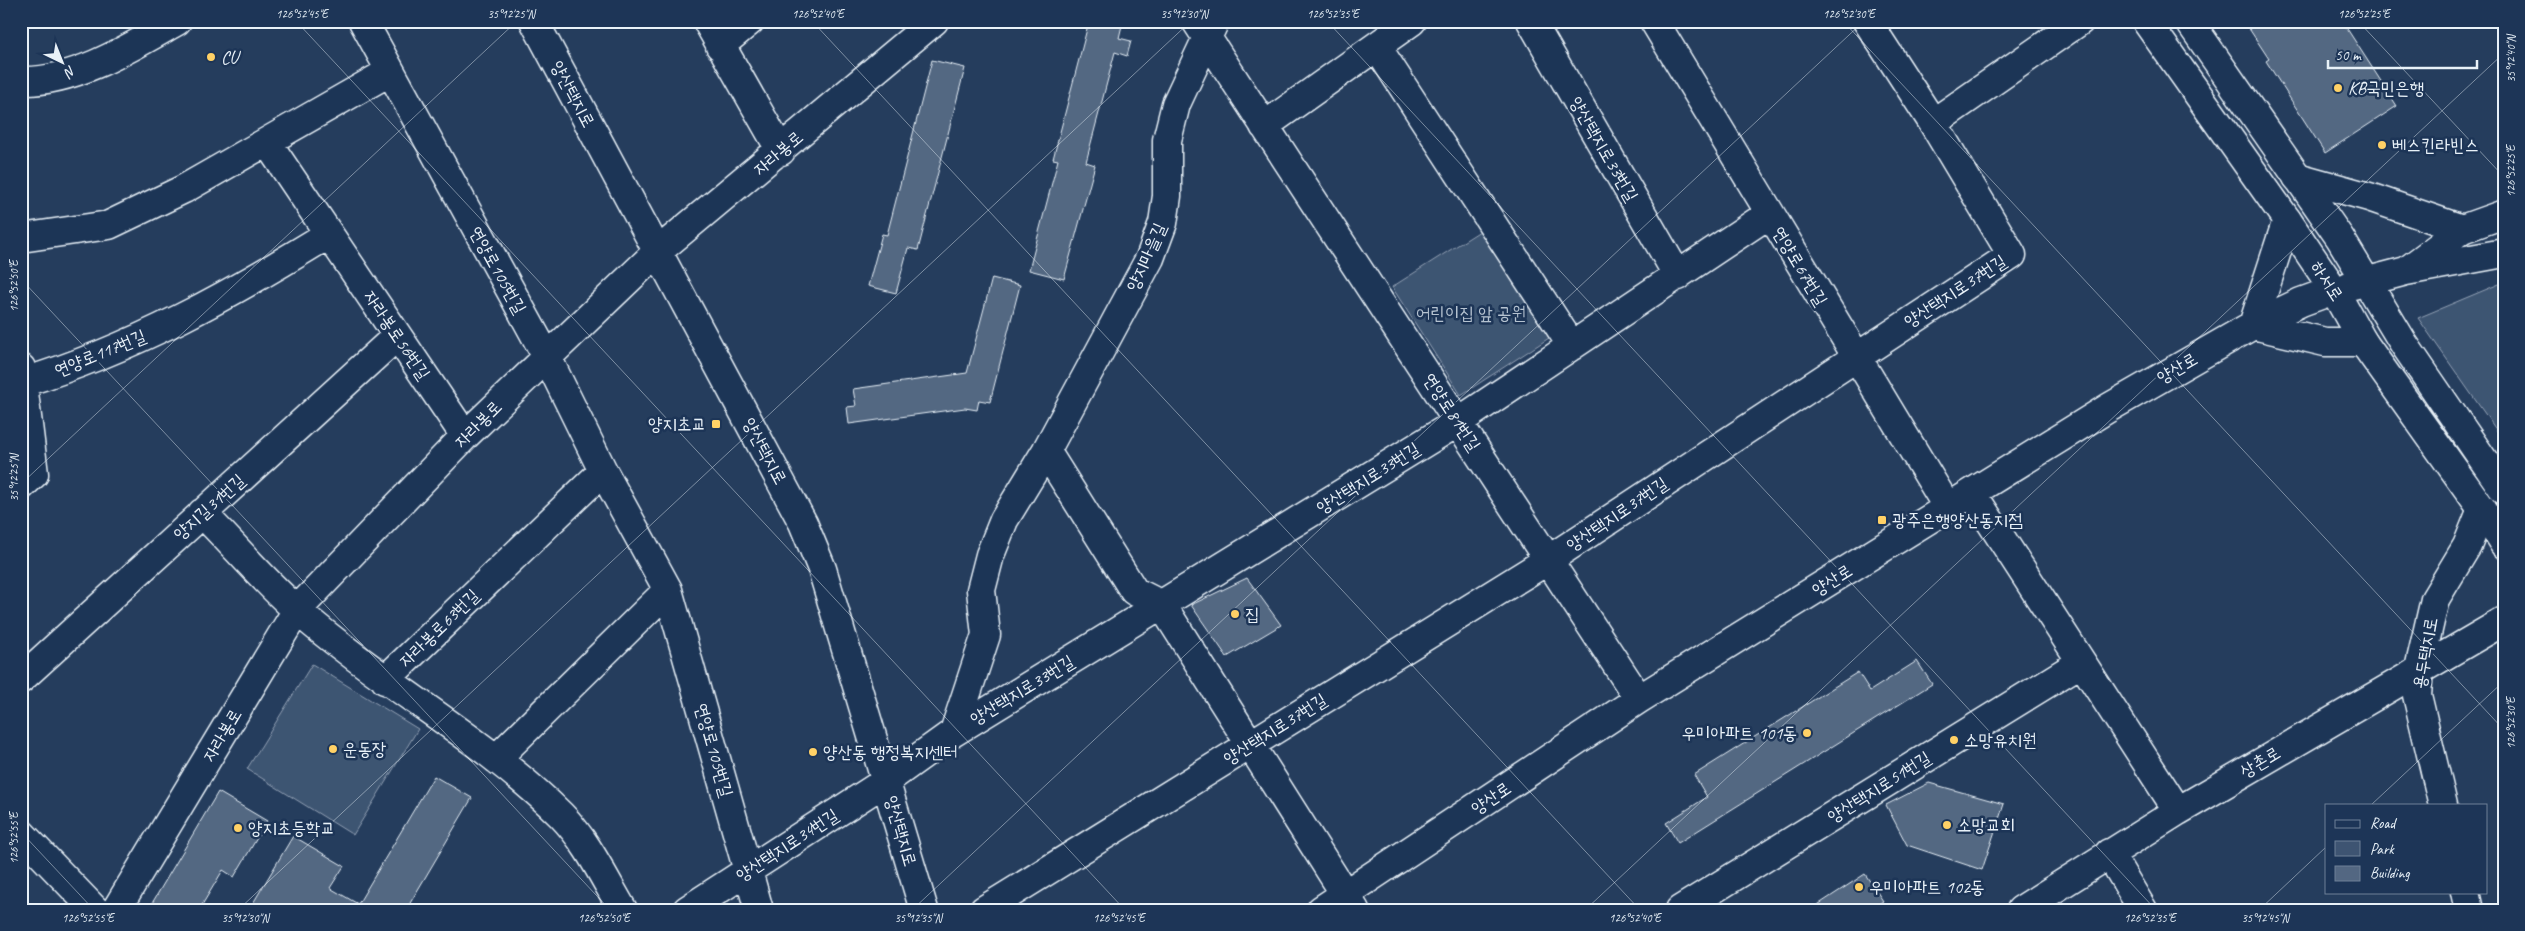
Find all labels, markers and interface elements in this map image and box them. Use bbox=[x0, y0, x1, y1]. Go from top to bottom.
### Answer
text: 126°52'45"E bbox=[276, 6, 330, 22]
text: 35°12'25"N bbox=[487, 6, 536, 22]
text: 126°52'40"E bbox=[792, 6, 846, 22]
text: 35°12'30"N bbox=[1160, 6, 1209, 22]
text: 126°52'35"E bbox=[1307, 6, 1361, 22]
text: 126°52'30"E bbox=[1823, 6, 1877, 22]
text: 126°52'25"E bbox=[2338, 6, 2392, 22]
text: 35°12'40"N bbox=[2503, 34, 2519, 83]
north arrow bbox=[38, 38, 88, 88]
scale bar bbox=[2328, 38, 2476, 70]
place label: CU bbox=[221, 46, 241, 68]
text: 50 m bbox=[2335, 46, 2362, 65]
marker: CU bbox=[205, 51, 217, 63]
street label: 양산택지로 bbox=[546, 57, 600, 131]
text: N bbox=[60, 62, 79, 82]
place label: KB국민은행 bbox=[2348, 77, 2424, 99]
marker: KB국민은행 bbox=[2332, 82, 2344, 94]
street label: 양산택지로33번길 bbox=[1565, 93, 1643, 206]
street label: 자라봉로 bbox=[749, 126, 807, 180]
place label: 베스킨라빈스 bbox=[2392, 134, 2479, 156]
marker: 베스킨라빈스 bbox=[2376, 139, 2388, 151]
text: 126°52'25"E bbox=[2503, 143, 2519, 197]
street label: 양지마을길 bbox=[1121, 219, 1171, 295]
street label: 연양로105번길 bbox=[465, 222, 531, 318]
street label: 연양로67번길 bbox=[1768, 222, 1833, 310]
street label: 양산택지로37번길 bbox=[1900, 249, 2011, 332]
street label: 하서로 bbox=[2306, 257, 2348, 305]
text: 126°52'50"E bbox=[6, 258, 22, 312]
street label: 자라봉로56번길 bbox=[359, 286, 435, 384]
park label: 어린이집 앞 공원 bbox=[1416, 302, 1526, 324]
street label: 연양로117번길 bbox=[51, 324, 149, 381]
street label: 양산로 bbox=[2153, 348, 2201, 388]
street label: 연양로81번길 bbox=[1419, 369, 1486, 456]
street label: 자라봉로 bbox=[450, 396, 506, 452]
place label: 양지초교 bbox=[648, 413, 706, 435]
street label: 양산택지로 bbox=[738, 414, 792, 488]
marker: 양지초교 bbox=[710, 418, 722, 430]
street label: 양산택지로33번길 bbox=[1312, 437, 1424, 518]
text: 35°12'25"N bbox=[6, 453, 22, 502]
street label: 양지길31번길 bbox=[169, 469, 250, 545]
street label: 양산택지로37번길 bbox=[1562, 472, 1672, 556]
place label: 광주은행양산동지점 bbox=[1892, 509, 2023, 531]
marker: 광주은행양산동지점 bbox=[1876, 514, 1888, 526]
street label: 양산로 bbox=[1808, 559, 1856, 601]
street label: 자라봉로63번길 bbox=[394, 584, 484, 672]
place label: 집 bbox=[1245, 603, 1259, 625]
marker: 집 bbox=[1229, 608, 1241, 620]
street label: 용두택지로 bbox=[2408, 615, 2442, 691]
street label: 양산택지로33번길 bbox=[966, 650, 1079, 730]
street label: 양산택지로37번길 bbox=[1219, 688, 1331, 769]
text: 126°52'30"E bbox=[2503, 695, 2519, 749]
street label: 연양로105번길 bbox=[690, 700, 738, 800]
street label: 자라봉로 bbox=[198, 705, 246, 765]
place label: 우미아파트 101동 bbox=[1681, 722, 1797, 744]
marker: 우미아파트 101동 bbox=[1801, 727, 1813, 739]
place label: 소망유치원 bbox=[1964, 729, 2036, 751]
marker: 소망유치원 bbox=[1948, 734, 1960, 746]
place label: 운동장 bbox=[343, 738, 386, 760]
place label: 양산동 행정복지센터 bbox=[823, 741, 958, 763]
street label: 상촌로 bbox=[2236, 741, 2284, 783]
marker: 운동장 bbox=[327, 743, 339, 755]
marker: 양산동 행정복지센터 bbox=[807, 746, 819, 758]
street label: 양산택지로51번길 bbox=[1823, 746, 1935, 827]
street label: 양산로 bbox=[1467, 777, 1515, 819]
street label: 양산택지로 bbox=[880, 793, 922, 869]
street label: 양산택지로34번길 bbox=[732, 803, 843, 886]
legend bbox=[2325, 804, 2488, 894]
text: 126°52'55"E bbox=[6, 810, 22, 864]
place label: 소망교회 bbox=[1957, 814, 2015, 836]
text: Road bbox=[2370, 814, 2397, 833]
place label: 양지초등학교 bbox=[248, 817, 335, 839]
marker: 소망교회 bbox=[1941, 819, 1953, 831]
marker: 양지초등학교 bbox=[232, 822, 244, 834]
text: Park bbox=[2370, 840, 2395, 859]
text: Building bbox=[2370, 864, 2410, 883]
place label: 우미아파트 102동 bbox=[1869, 876, 1985, 898]
marker: 우미아파트 102동 bbox=[1853, 881, 1865, 893]
text: 126°52'55"E bbox=[62, 910, 116, 926]
text: 35°12'30"N bbox=[221, 910, 270, 926]
text: 126°52'50"E bbox=[578, 910, 632, 926]
text: 35°12'35"N bbox=[894, 910, 943, 926]
text: 126°52'45"E bbox=[1093, 910, 1147, 926]
text: 126°52'40"E bbox=[1609, 910, 1663, 926]
text: 126°52'35"E bbox=[2124, 910, 2178, 926]
text: 35°12'45"N bbox=[2241, 910, 2290, 926]

